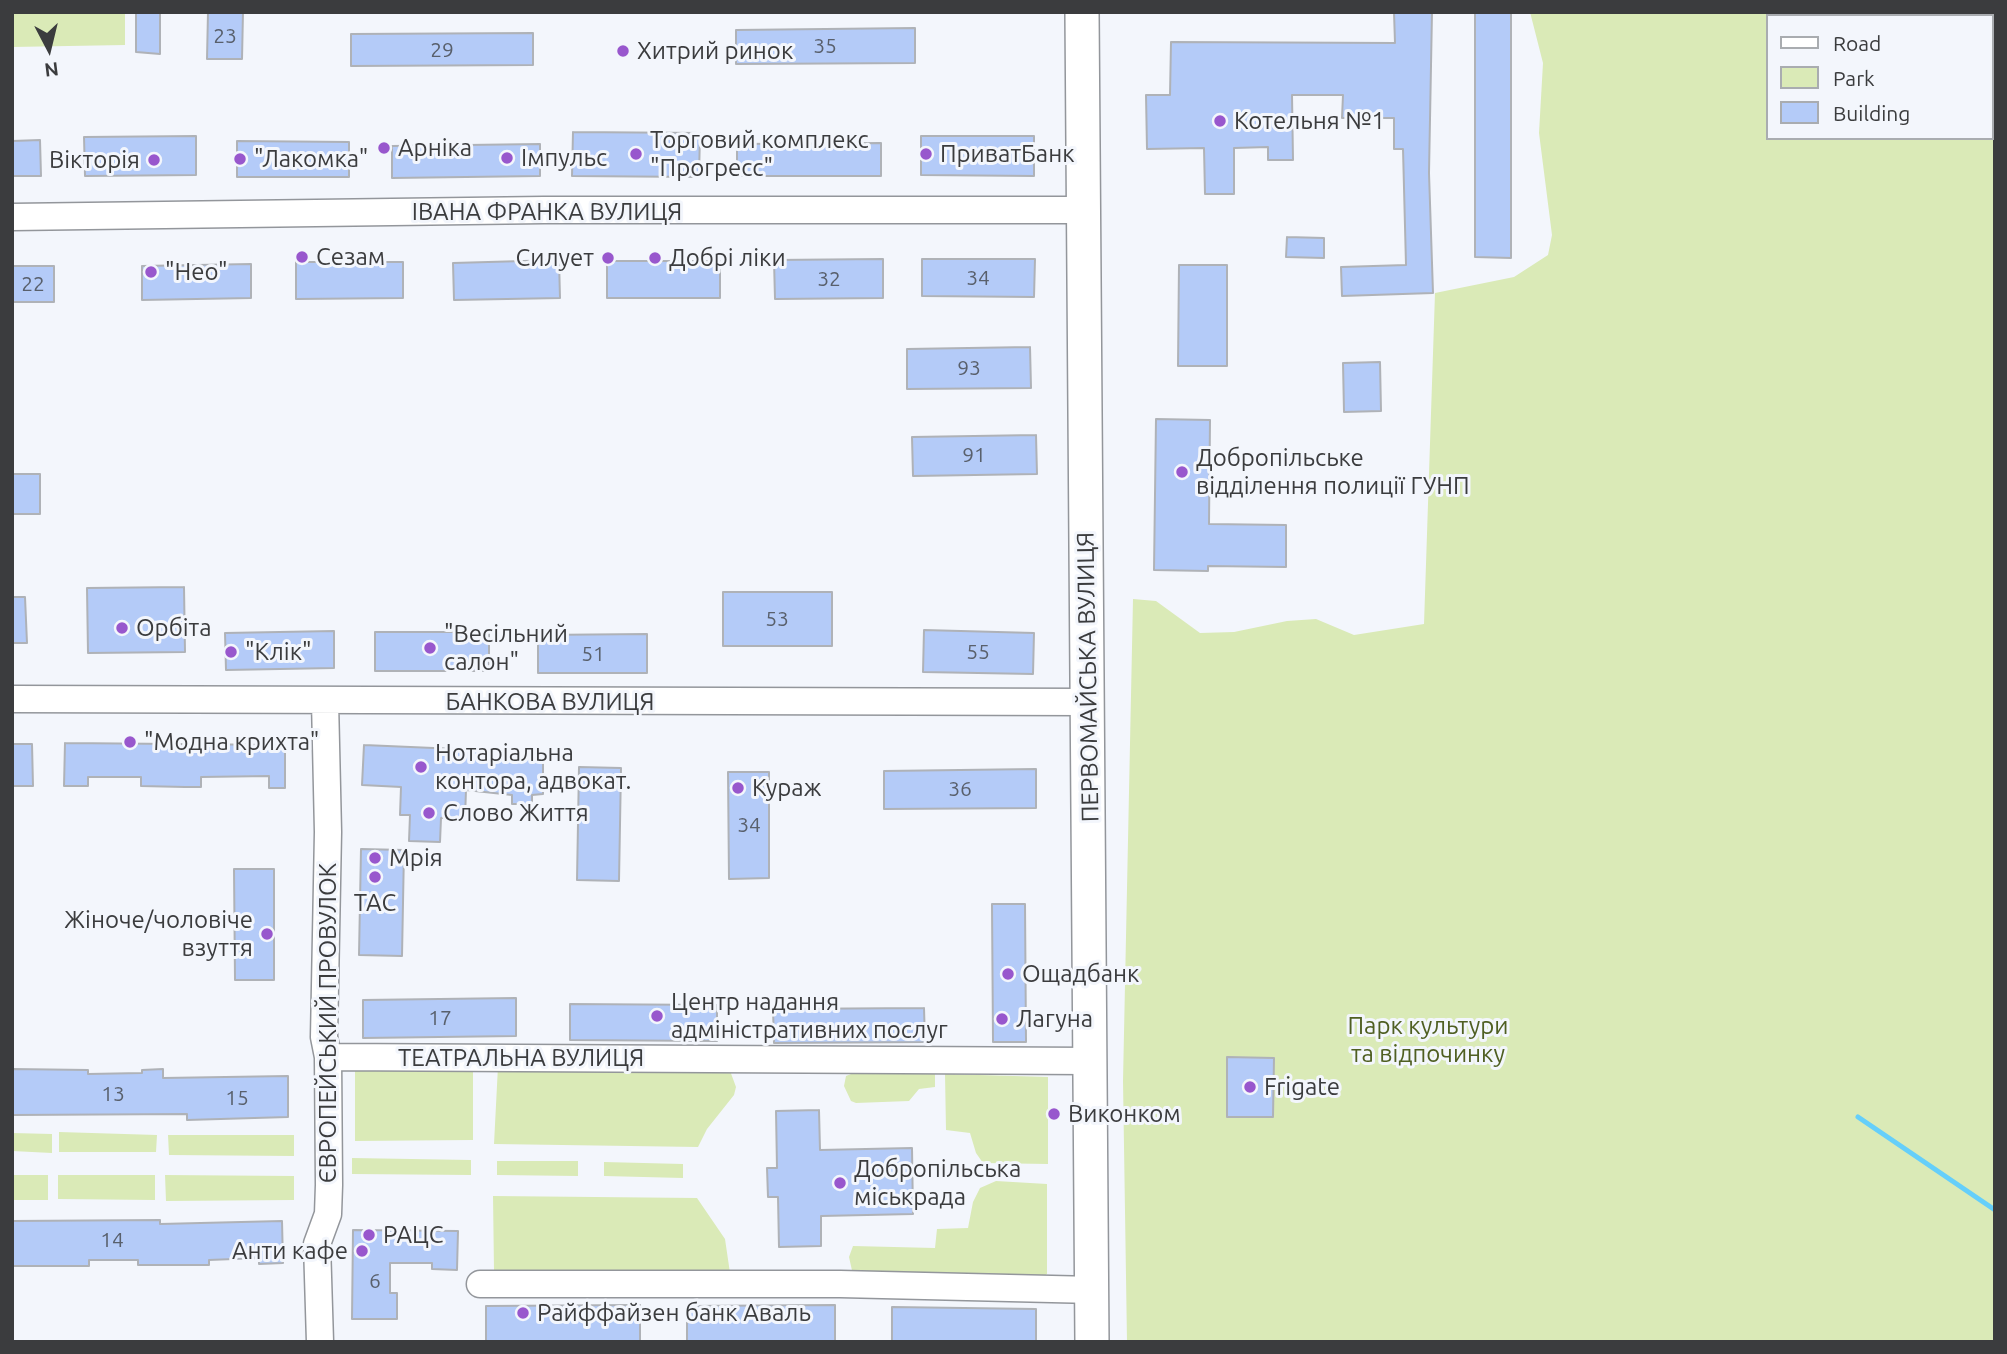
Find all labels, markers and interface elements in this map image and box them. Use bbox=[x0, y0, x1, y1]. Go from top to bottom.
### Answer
north arrow bbox=[14, 14, 84, 84]
legend bbox=[1766, 14, 1993, 140]
house number: 23 bbox=[213, 23, 237, 49]
text: Road bbox=[1833, 31, 1881, 55]
house number: 35 bbox=[813, 33, 837, 59]
house number: 29 bbox=[430, 37, 454, 63]
place label: Хитрий ринок bbox=[637, 37, 793, 65]
marker: Хитрий ринок bbox=[615, 43, 631, 59]
text: N bbox=[43, 58, 60, 82]
text: Park bbox=[1833, 66, 1875, 90]
text: Building bbox=[1833, 101, 1910, 125]
place label: Котельня №1 bbox=[1234, 107, 1385, 135]
marker: Котельня №1 bbox=[1212, 113, 1228, 129]
place label: Торговий комплекс "Прогресс" bbox=[650, 126, 869, 182]
place label: Арніка bbox=[398, 134, 472, 162]
marker: Арніка bbox=[376, 140, 392, 156]
place label: ПриватБанк bbox=[940, 140, 1075, 168]
place label: Імпульс bbox=[521, 144, 607, 172]
place label: "Лакомка" bbox=[254, 145, 368, 173]
place label: Вікторія bbox=[49, 146, 140, 174]
marker: Торговий комплекс "Прогресс" bbox=[628, 146, 644, 162]
marker: ПриватБанк bbox=[918, 146, 934, 162]
marker: Імпульс bbox=[499, 150, 515, 166]
marker: "Лакомка" bbox=[232, 151, 248, 167]
marker: Вікторія bbox=[146, 152, 162, 168]
street label: ІВАНА ФРАНКА ВУЛИЦЯ bbox=[412, 198, 682, 226]
place label: Сезам bbox=[316, 243, 385, 271]
place label: Силует bbox=[516, 244, 594, 272]
place label: Добрі ліки bbox=[669, 244, 786, 272]
marker: Сезам bbox=[294, 249, 310, 265]
marker: Силует bbox=[600, 250, 616, 266]
marker: Добрі ліки bbox=[647, 250, 663, 266]
place label: "Нео" bbox=[165, 258, 228, 286]
marker: "Нео" bbox=[143, 264, 159, 280]
house number: 34 bbox=[966, 265, 990, 291]
house number: 32 bbox=[817, 266, 841, 292]
house number: 22 bbox=[21, 271, 45, 297]
house number: 93 bbox=[957, 355, 981, 381]
house number: 91 bbox=[962, 442, 986, 468]
place label: Добропільське відділення полиції ГУНП bbox=[1196, 444, 1469, 500]
marker: Добропільське відділення полиції ГУНП bbox=[1174, 464, 1190, 480]
street label: ПЕРВОМАЙСЬКА ВУЛИЦЯ bbox=[1071, 532, 1105, 822]
house number: 53 bbox=[765, 606, 789, 632]
place label: Орбіта bbox=[136, 614, 212, 642]
marker: Орбіта bbox=[114, 620, 130, 636]
place label: "Весільний салон" bbox=[444, 620, 568, 676]
place label: "Клік" bbox=[245, 638, 312, 666]
house number: 55 bbox=[966, 639, 990, 665]
marker: "Весільний салон" bbox=[422, 640, 438, 656]
house number: 51 bbox=[581, 641, 605, 667]
marker: "Клік" bbox=[223, 644, 239, 660]
street label: БАНКОВА ВУЛИЦЯ bbox=[446, 688, 654, 716]
place label: "Модна крихта" bbox=[144, 728, 319, 756]
marker: "Модна крихта" bbox=[122, 734, 138, 750]
place label: Нотаріальна контора, адвокат. bbox=[435, 739, 631, 795]
marker: Нотаріальна контора, адвокат. bbox=[413, 759, 429, 775]
place label: Кураж bbox=[752, 774, 821, 802]
house number: 36 bbox=[948, 776, 972, 802]
marker: Кураж bbox=[730, 780, 746, 796]
place label: Слово Життя bbox=[443, 799, 589, 827]
marker: Слово Життя bbox=[421, 805, 437, 821]
house number: 34 bbox=[737, 812, 761, 838]
place label: Мрія bbox=[389, 844, 443, 872]
marker: Мрія bbox=[367, 850, 383, 866]
street label: ЄВРОПЕЙСЬКИЙ ПРОВУЛОК bbox=[314, 863, 342, 1183]
marker: ТАС bbox=[367, 869, 383, 885]
place label: ТАС bbox=[354, 889, 396, 917]
place label: Жіноче/чоловіче взуття bbox=[64, 906, 253, 962]
marker: Жіноче/чоловіче взуття bbox=[259, 926, 275, 942]
place label: Ощадбанк bbox=[1022, 960, 1139, 988]
marker: Ощадбанк bbox=[1000, 966, 1016, 982]
place label: Центр надання адміністративних послуг bbox=[671, 988, 948, 1044]
house number: 17 bbox=[428, 1005, 452, 1031]
place label: Лагуна bbox=[1016, 1005, 1093, 1033]
marker: Центр надання адміністративних послуг bbox=[649, 1008, 665, 1024]
marker: Лагуна bbox=[994, 1011, 1010, 1027]
park label: Парк культури та відпочинку bbox=[1348, 1012, 1508, 1068]
street label: ТЕАТРАЛЬНА ВУЛИЦЯ bbox=[398, 1044, 644, 1072]
place label: Frigate bbox=[1264, 1073, 1340, 1101]
marker: Frigate bbox=[1242, 1079, 1258, 1095]
house number: 13 bbox=[101, 1081, 125, 1107]
house number: 15 bbox=[225, 1085, 249, 1111]
place label: Виконком bbox=[1068, 1100, 1181, 1128]
marker: Виконком bbox=[1046, 1106, 1062, 1122]
place label: Добропільська міськрада bbox=[854, 1155, 1021, 1211]
marker: Добропільська міськрада bbox=[832, 1175, 848, 1191]
place label: РАЦС bbox=[383, 1221, 444, 1249]
house number: 14 bbox=[100, 1227, 124, 1253]
marker: РАЦС bbox=[361, 1227, 377, 1243]
place label: Анти кафе bbox=[232, 1237, 348, 1265]
marker: Анти кафе bbox=[354, 1243, 370, 1259]
house number: 6 bbox=[369, 1268, 381, 1294]
place label: Райффайзен банк Аваль bbox=[537, 1299, 811, 1327]
marker: Райффайзен банк Аваль bbox=[515, 1305, 531, 1321]

